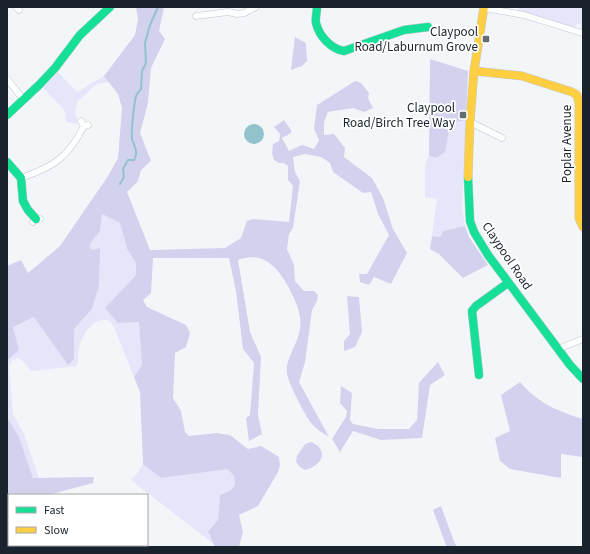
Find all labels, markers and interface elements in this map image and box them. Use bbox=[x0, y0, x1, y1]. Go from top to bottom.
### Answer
place label: Claypool Road/Laburnum Grove bbox=[354, 23, 478, 56]
marker: Claypool Road/Laburnum Grove bbox=[481, 34, 491, 44]
place label: Claypool Road/Birch Tree Way bbox=[343, 99, 455, 132]
street label: Poplar Avenue bbox=[558, 105, 576, 183]
marker: Claypool Road/Birch Tree Way bbox=[458, 110, 468, 120]
street label: Claypool Road bbox=[478, 218, 536, 294]
legend bbox=[8, 494, 148, 546]
text: Fast bbox=[44, 502, 64, 519]
text: Slow bbox=[44, 522, 69, 539]

